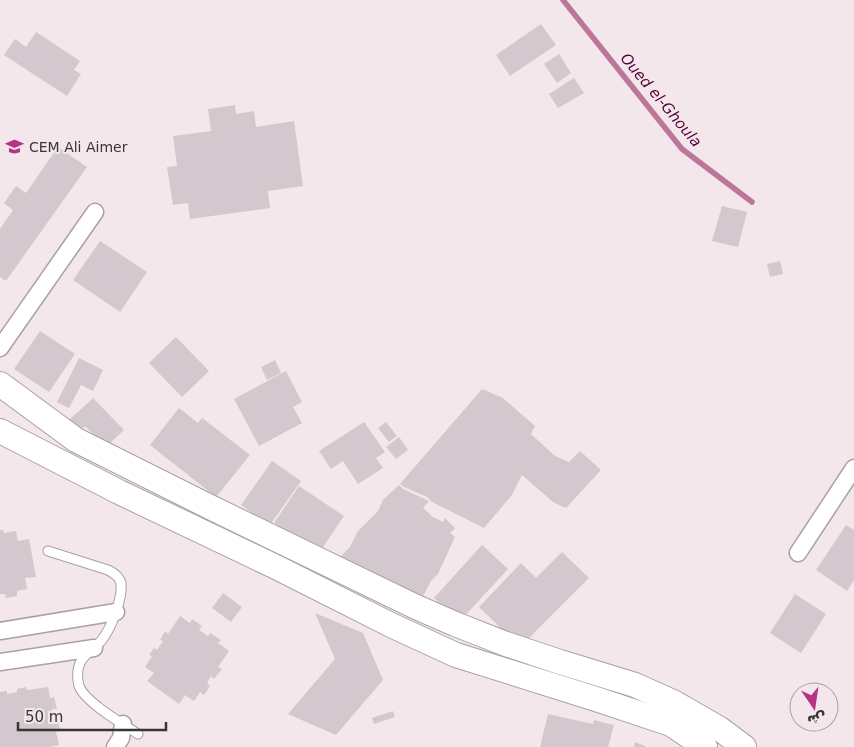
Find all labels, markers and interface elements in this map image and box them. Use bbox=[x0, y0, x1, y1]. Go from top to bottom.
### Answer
water label: Oued el-Ghoula bbox=[617, 49, 705, 151]
school or university icon: CEM Ali Aimer bbox=[5, 137, 25, 157]
place label: CEM Ali Aimer bbox=[29, 139, 128, 155]
north arrow bbox=[789, 682, 839, 732]
scale bar bbox=[18, 700, 165, 732]
text: 50 m bbox=[25, 708, 63, 726]
text: ش bbox=[806, 710, 828, 730]

